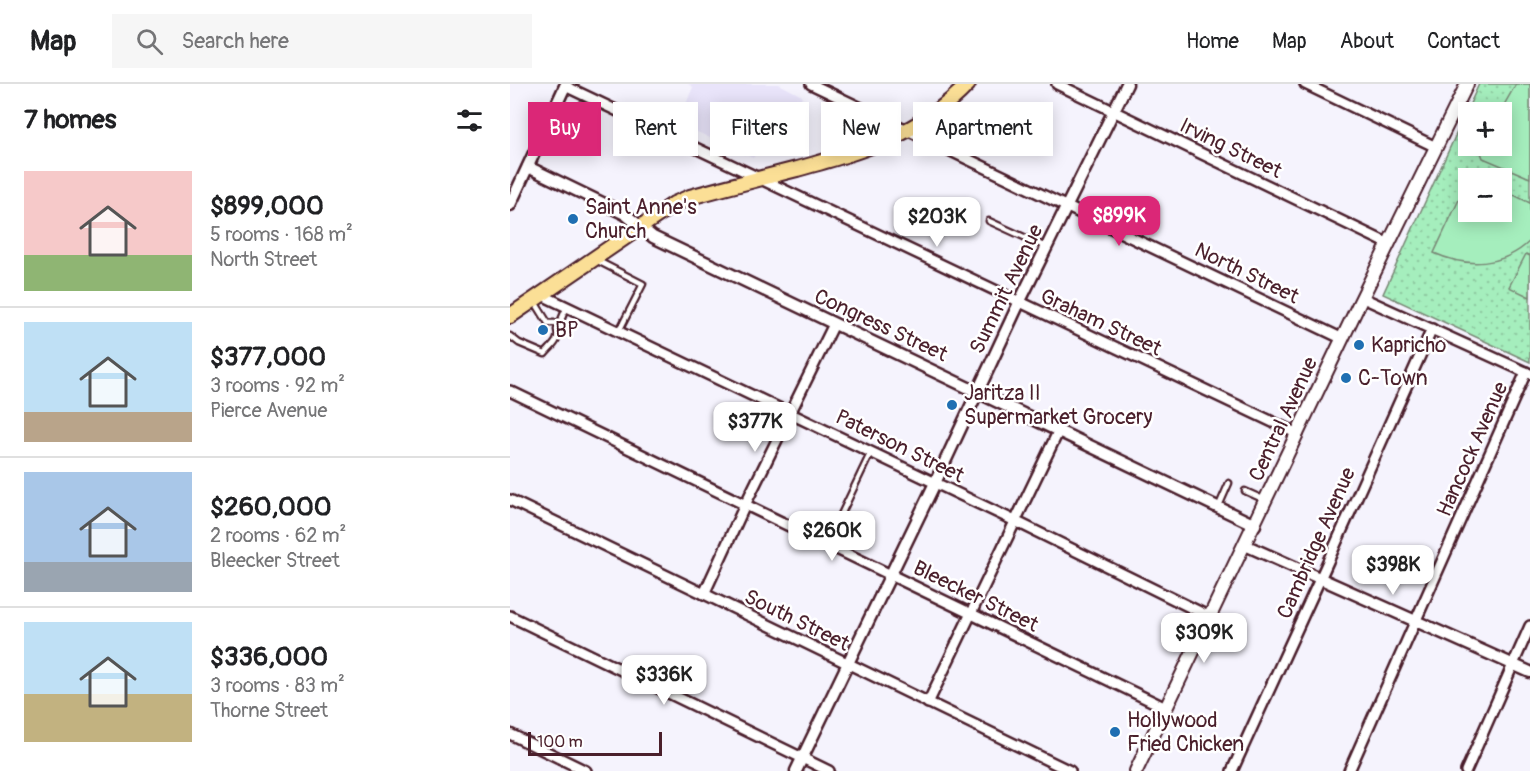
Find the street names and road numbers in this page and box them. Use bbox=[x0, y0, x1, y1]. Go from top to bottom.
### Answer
street label: Irving Street bbox=[1175, 112, 1287, 185]
street label: Summit Avenue bbox=[963, 219, 1050, 358]
street label: North Street bbox=[1190, 237, 1304, 311]
street label: Congress Street bbox=[810, 283, 952, 368]
street label: Graham Street bbox=[1036, 283, 1166, 363]
street label: Central Avenue bbox=[1243, 352, 1324, 486]
street label: Hancock Avenue bbox=[1431, 377, 1514, 521]
street label: Paterson Street bbox=[831, 404, 969, 490]
street label: Cambridge Avenue bbox=[1271, 463, 1362, 623]
street label: Bleecker Street bbox=[909, 554, 1043, 639]
street label: South Street bbox=[740, 583, 854, 658]

